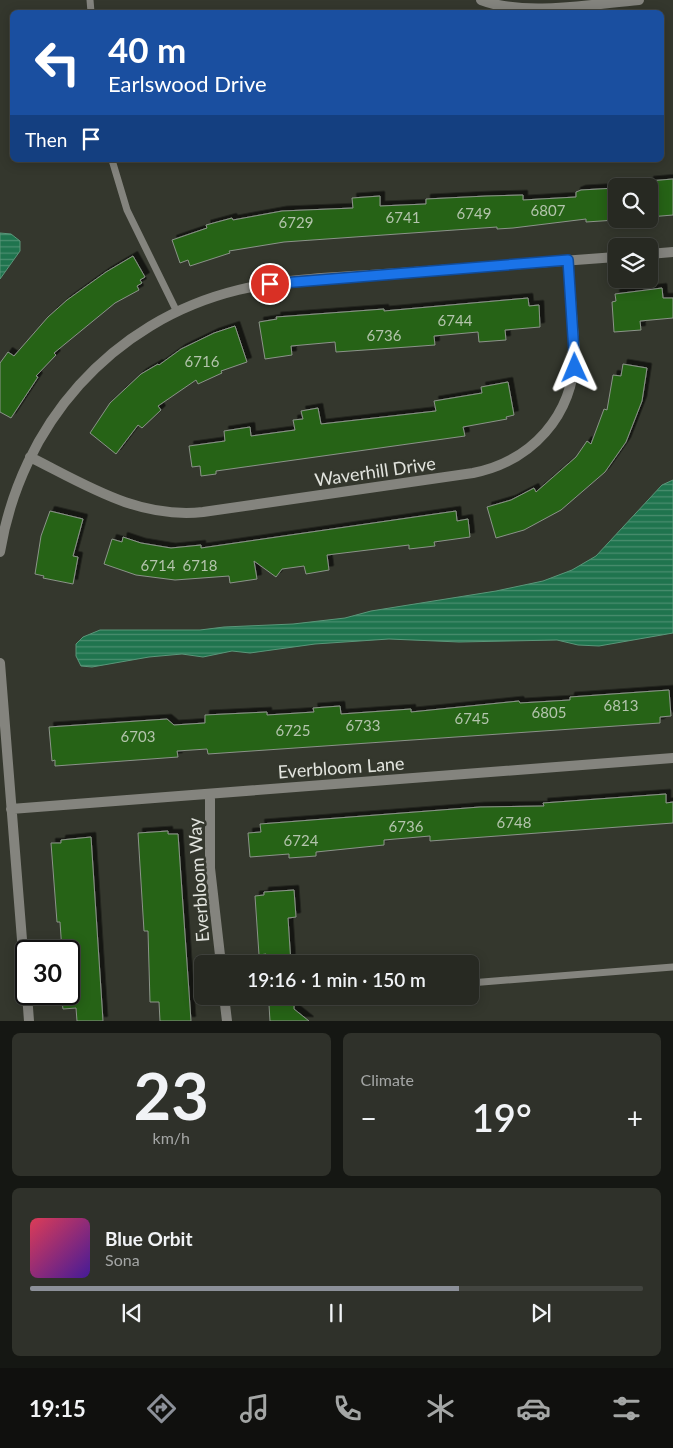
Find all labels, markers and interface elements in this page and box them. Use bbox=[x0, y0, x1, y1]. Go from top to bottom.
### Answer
text: 40 m bbox=[108, 28, 186, 70]
icon: left bbox=[25, 30, 90, 95]
text: Earlswood Drive bbox=[108, 70, 267, 97]
icon: arrive bbox=[77, 125, 105, 153]
text: Then bbox=[25, 128, 67, 151]
map controls bbox=[608, 178, 658, 288]
button: search bbox=[608, 178, 658, 228]
house number: 6807 bbox=[531, 201, 566, 219]
house number: 6749 bbox=[457, 204, 491, 222]
house number: 6741 bbox=[386, 208, 420, 226]
house number: 6729 bbox=[279, 213, 313, 231]
button: layers bbox=[608, 238, 658, 288]
pin bbox=[249, 263, 291, 305]
icon: arrive bbox=[256, 270, 284, 298]
house number: 6744 bbox=[438, 311, 473, 329]
house number: 6736 bbox=[367, 326, 402, 344]
position arrow bbox=[548, 341, 600, 393]
house number: 6716 bbox=[185, 352, 220, 370]
street label: Waverhill Drive bbox=[313, 452, 437, 490]
house number: 6714 bbox=[141, 556, 176, 574]
house number: 6718 bbox=[183, 556, 217, 574]
house number: 6813 bbox=[604, 696, 638, 714]
house number: 6805 bbox=[532, 703, 566, 721]
house number: 6745 bbox=[455, 709, 489, 727]
house number: 6733 bbox=[346, 716, 380, 734]
house number: 6725 bbox=[276, 721, 310, 739]
house number: 6703 bbox=[121, 727, 155, 745]
street label: Everbloom Lane bbox=[277, 752, 405, 782]
house number: 6748 bbox=[497, 813, 531, 831]
street label: Everbloom Way bbox=[183, 816, 213, 943]
house number: 6736 bbox=[389, 817, 424, 835]
house number: 6724 bbox=[284, 831, 319, 849]
speed limit sign: 30 bbox=[15, 940, 80, 1005]
text: 19:16 · 1 min · 150 m bbox=[247, 968, 426, 991]
text: 23 bbox=[134, 1056, 209, 1134]
text: Climate bbox=[361, 1070, 414, 1089]
text: 19° bbox=[472, 1094, 532, 1140]
text: − bbox=[361, 1101, 377, 1135]
text: + bbox=[627, 1101, 643, 1135]
text: km/h bbox=[153, 1128, 190, 1147]
text: Blue Orbit bbox=[105, 1227, 193, 1250]
text: Sona bbox=[105, 1250, 140, 1269]
icon: previous bbox=[118, 1299, 146, 1327]
icon: pause bbox=[322, 1299, 350, 1327]
icon: next bbox=[527, 1299, 555, 1327]
icon: directions bbox=[144, 1391, 179, 1426]
icon: music bbox=[237, 1391, 272, 1426]
icon: phone bbox=[330, 1391, 365, 1426]
icon: climate bbox=[423, 1391, 458, 1426]
icon: car bbox=[516, 1391, 551, 1426]
icon: filters bbox=[609, 1391, 644, 1426]
text: 19:15 bbox=[29, 1395, 86, 1422]

